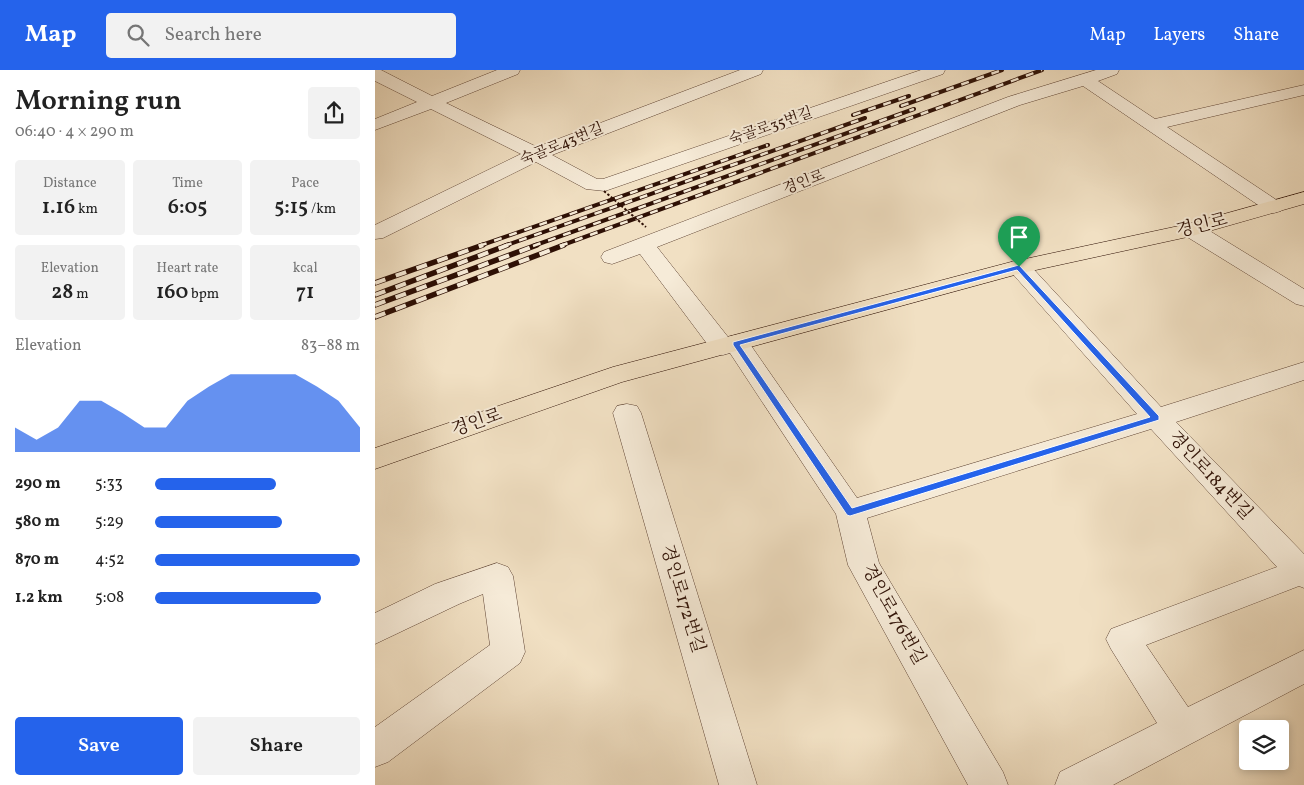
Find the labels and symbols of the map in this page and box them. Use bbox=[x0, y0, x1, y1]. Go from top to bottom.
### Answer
street label: 숙골로35번길 bbox=[726, 103, 816, 151]
street label: 숙골로43번길 bbox=[517, 119, 607, 171]
street label: 경인로 bbox=[780, 165, 829, 201]
street label: 경인로 bbox=[1174, 208, 1230, 244]
pin bbox=[998, 216, 1040, 267]
street label: 경인로 bbox=[448, 403, 506, 443]
street label: 경인로184번길 bbox=[1162, 426, 1258, 526]
street label: 경인로172번길 bbox=[654, 542, 710, 656]
street label: 경인로176번길 bbox=[855, 560, 931, 670]

